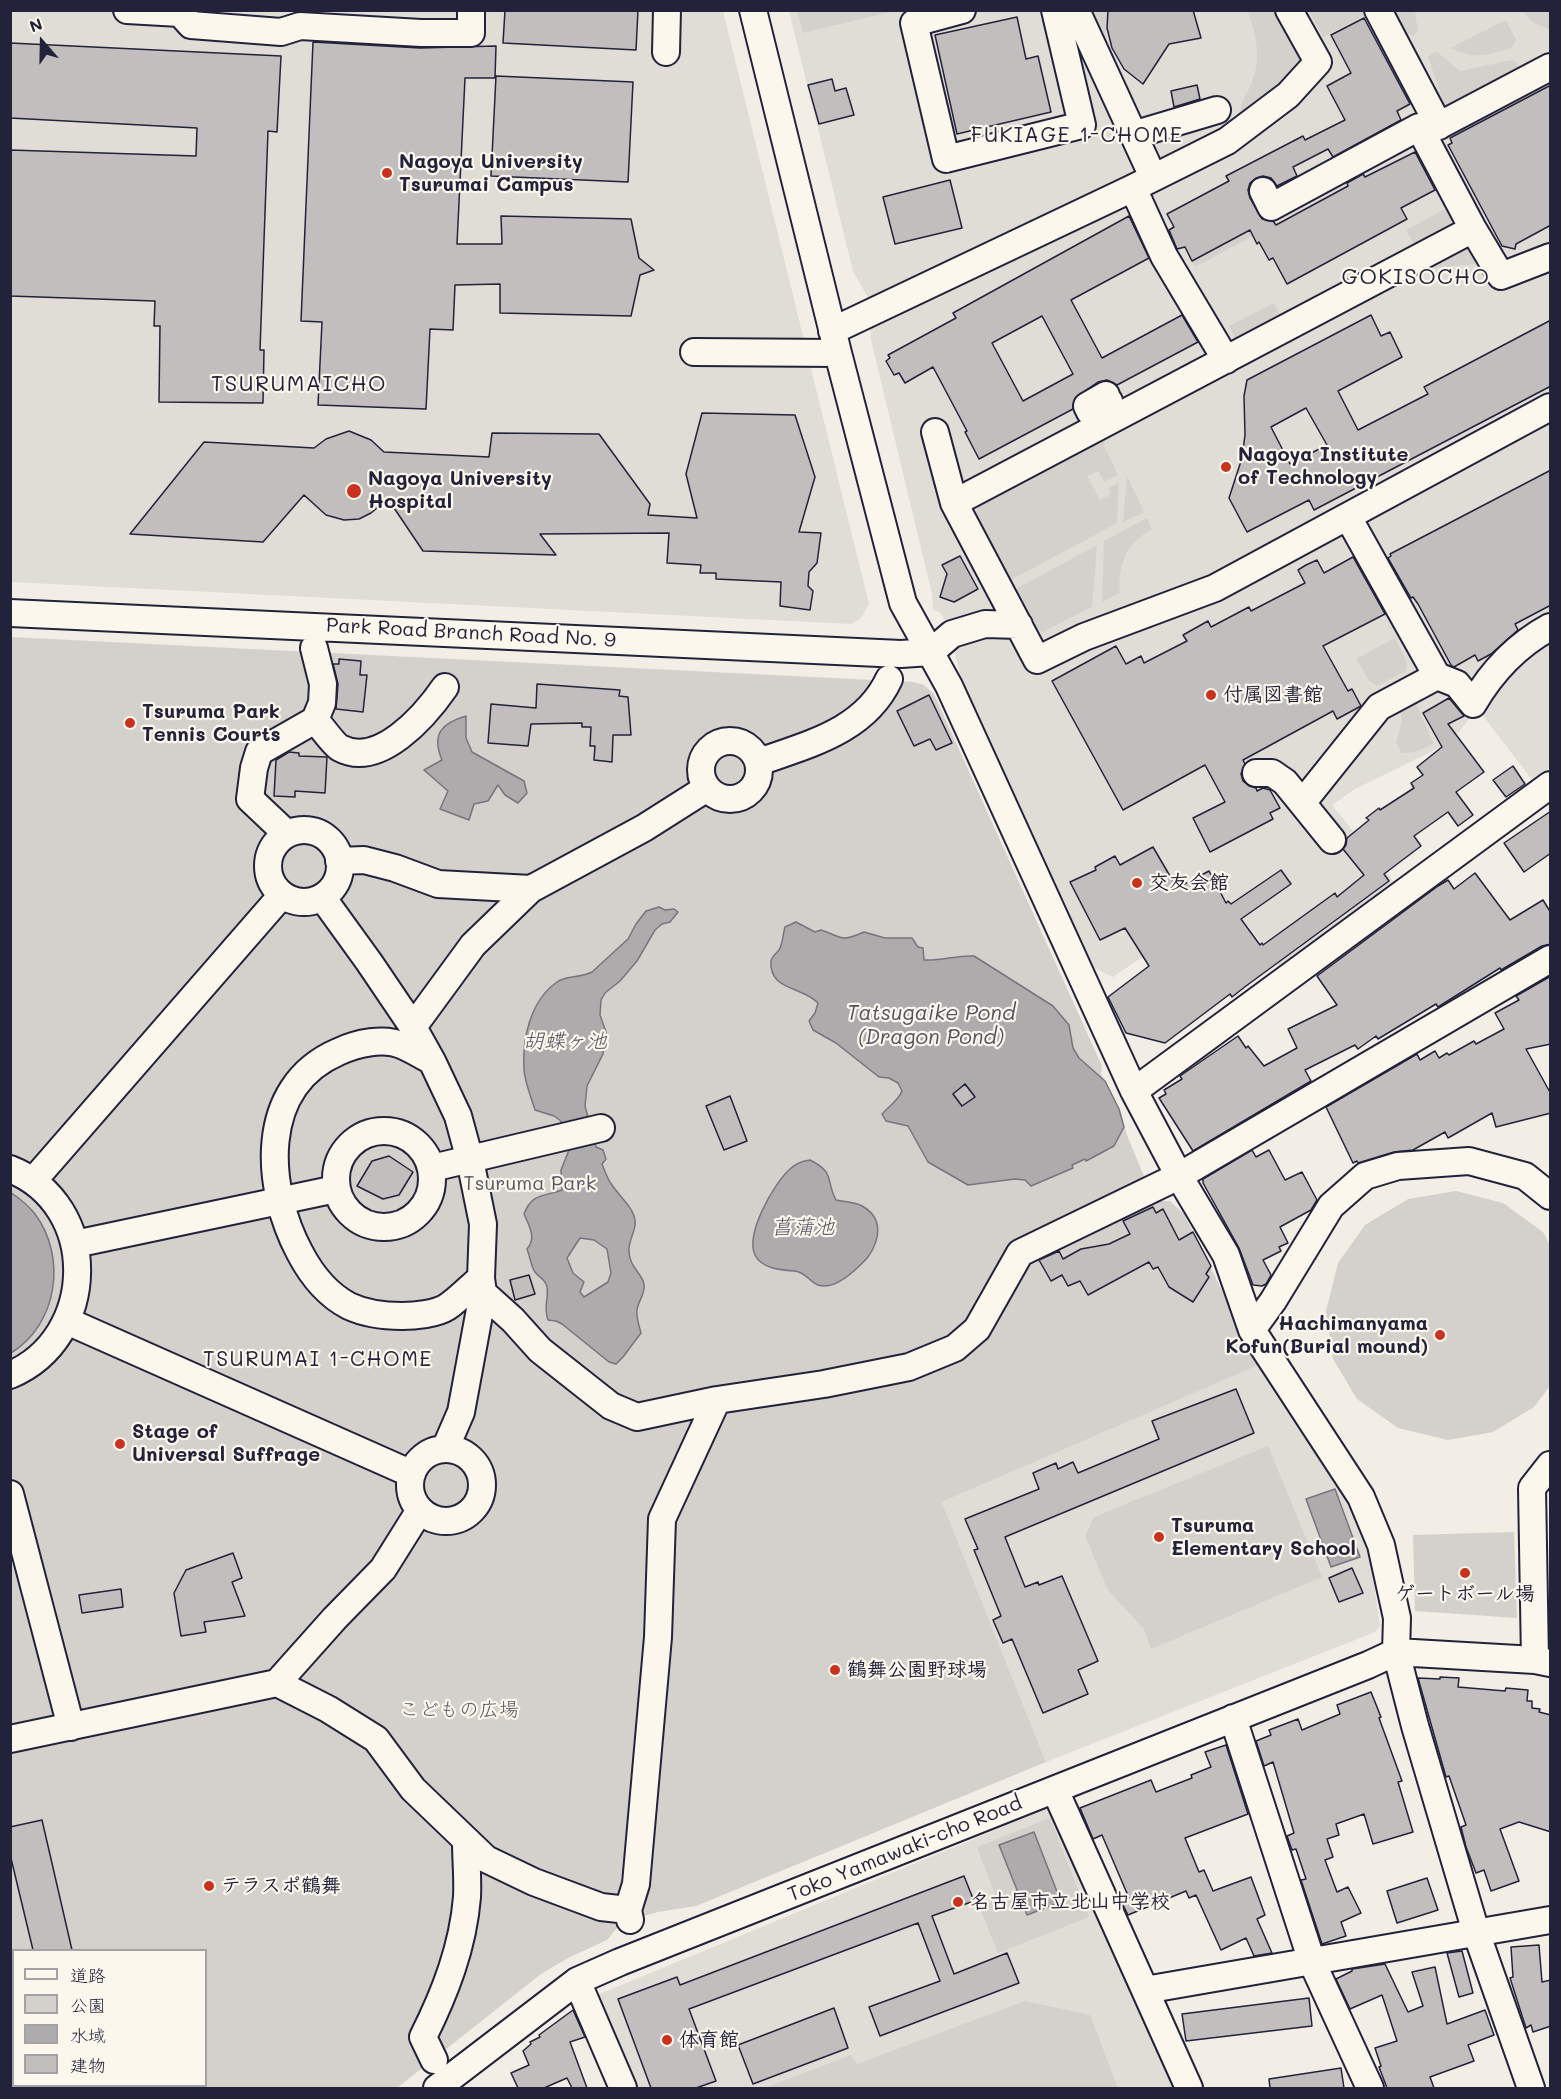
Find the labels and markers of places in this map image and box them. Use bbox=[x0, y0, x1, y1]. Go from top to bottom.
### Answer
place label: Nagoya University Tsurumai Campus bbox=[399, 150, 583, 197]
marker: Nagoya University Tsurumai Campus bbox=[380, 166, 394, 180]
place label: Nagoya Institute of Technology bbox=[1238, 443, 1408, 490]
marker: Nagoya Institute of Technology bbox=[1219, 460, 1233, 474]
place label: Nagoya University Hospital bbox=[368, 467, 552, 514]
marker: Nagoya University Hospital bbox=[345, 482, 363, 500]
place label: 付属図書館 bbox=[1223, 683, 1323, 707]
marker: 付属図書館 bbox=[1204, 688, 1218, 702]
place label: Tsuruma Park Tennis Courts bbox=[142, 700, 281, 747]
marker: Tsuruma Park Tennis Courts bbox=[123, 716, 137, 730]
place label: 交友会館 bbox=[1149, 871, 1229, 895]
marker: 交友会館 bbox=[1130, 876, 1144, 890]
place label: Hachimanyama Kofun(Burial mound) bbox=[1226, 1312, 1428, 1359]
marker: Hachimanyama Kofun(Burial mound) bbox=[1433, 1328, 1447, 1342]
place label: Stage of Universal Suffrage bbox=[132, 1420, 320, 1467]
marker: Stage of Universal Suffrage bbox=[113, 1437, 127, 1451]
place label: Tsuruma Elementary School bbox=[1171, 1514, 1356, 1561]
marker: Tsuruma Elementary School bbox=[1152, 1530, 1166, 1544]
marker: ゲートボール場 bbox=[1458, 1566, 1472, 1580]
place label: ゲートボール場 bbox=[1395, 1582, 1535, 1606]
place label: 鶴舞公園野球場 bbox=[847, 1658, 987, 1682]
marker: 鶴舞公園野球場 bbox=[828, 1663, 842, 1677]
place label: テラスポ鶴舞 bbox=[221, 1874, 341, 1898]
marker: テラスポ鶴舞 bbox=[202, 1879, 216, 1893]
place label: 名古屋市立北山中学校 bbox=[970, 1890, 1170, 1914]
marker: 名古屋市立北山中学校 bbox=[951, 1895, 965, 1909]
place label: 体育館 bbox=[679, 2028, 739, 2052]
marker: 体育館 bbox=[660, 2033, 674, 2047]

